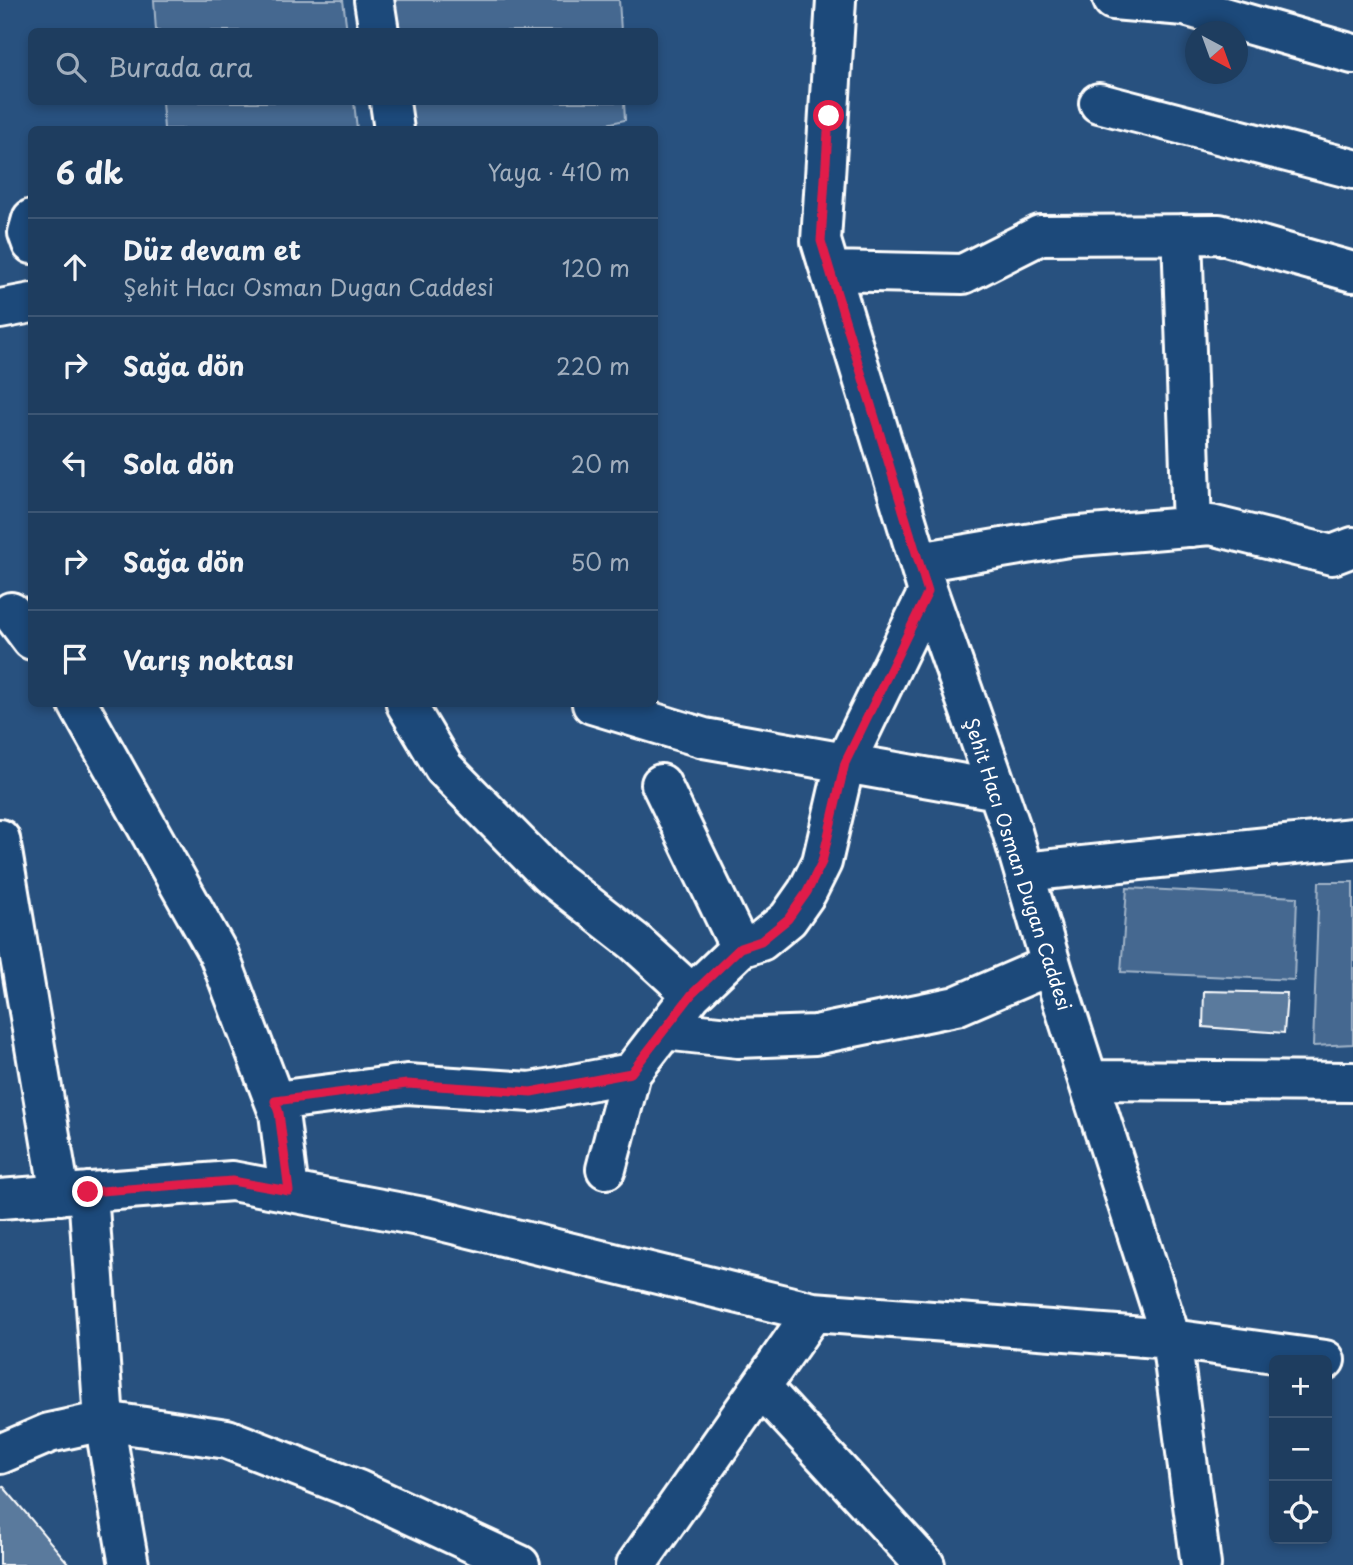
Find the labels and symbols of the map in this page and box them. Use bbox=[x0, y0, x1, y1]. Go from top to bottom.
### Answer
north arrow bbox=[1185, 21, 1248, 84]
route start bbox=[813, 100, 844, 131]
street label: Şehit Hacı Osman Dugan Caddesi bbox=[958, 714, 1080, 1014]
route end bbox=[72, 1176, 103, 1207]

